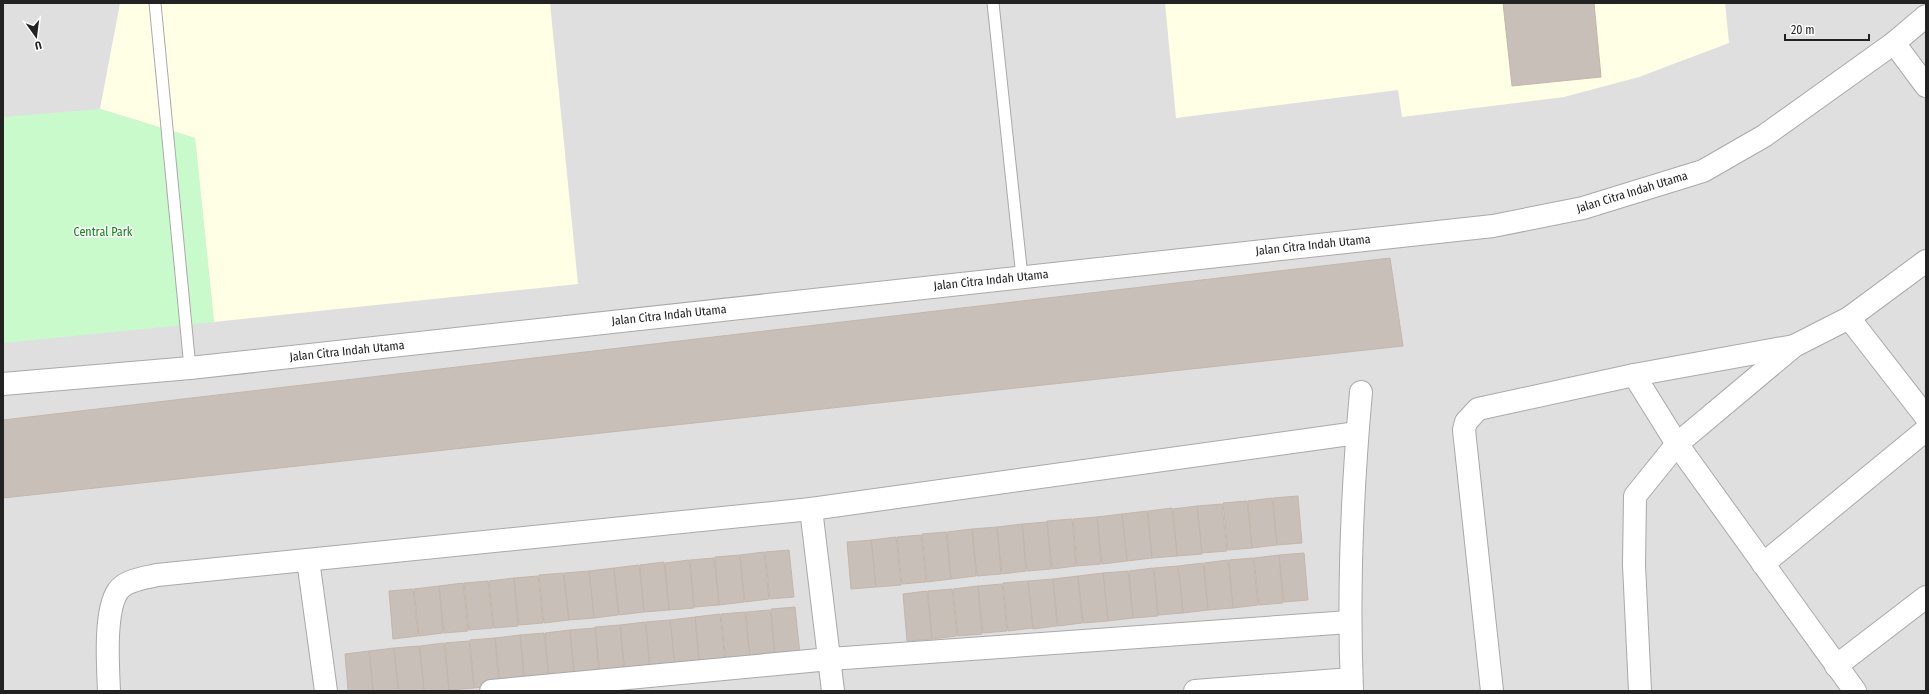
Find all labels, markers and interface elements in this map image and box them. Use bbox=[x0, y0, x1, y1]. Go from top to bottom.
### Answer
north arrow bbox=[16, 16, 56, 56]
scale bar bbox=[1785, 16, 1869, 42]
text: 20 m bbox=[1791, 23, 1815, 37]
text: U bbox=[34, 38, 43, 52]
street label: Jalan Citra Indah Utama bbox=[1575, 168, 1689, 216]
park label: Central Park bbox=[74, 225, 133, 239]
street label: Jalan Citra Indah Utama bbox=[1255, 232, 1371, 258]
street label: Jalan Citra Indah Utama bbox=[933, 267, 1049, 293]
street label: Jalan Citra Indah Utama bbox=[611, 302, 727, 328]
street label: Jalan Citra Indah Utama bbox=[289, 338, 405, 364]

